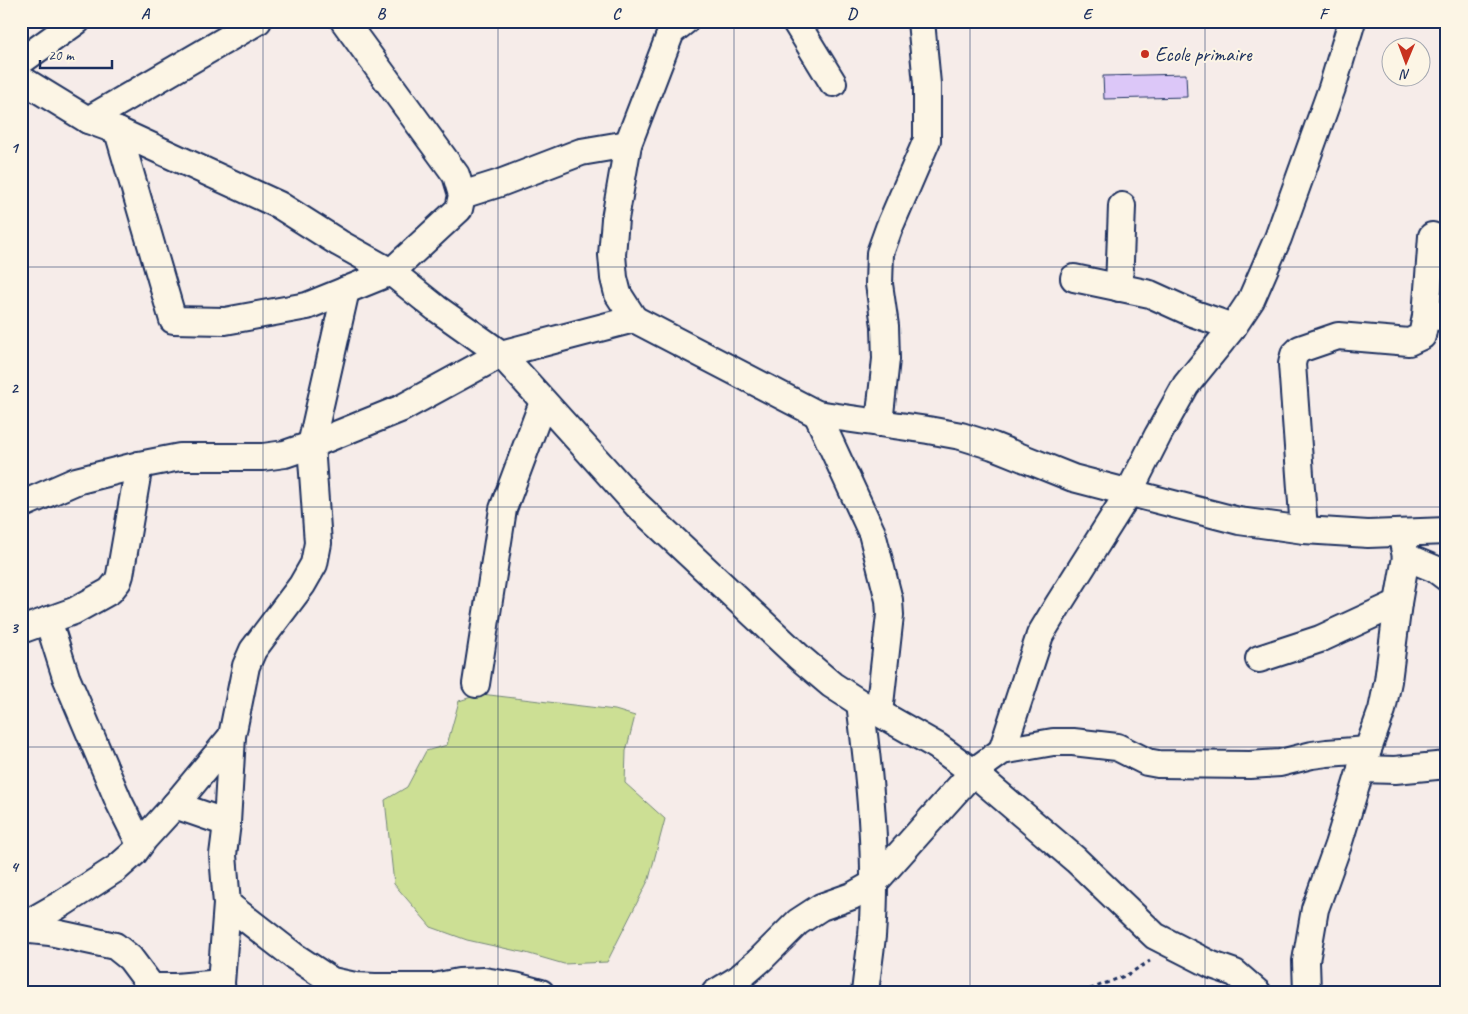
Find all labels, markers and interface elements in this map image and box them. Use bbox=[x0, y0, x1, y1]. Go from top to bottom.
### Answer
text: A bbox=[141, 4, 151, 24]
text: B bbox=[377, 4, 387, 24]
text: C bbox=[612, 4, 622, 24]
text: D bbox=[847, 4, 858, 24]
text: E bbox=[1083, 4, 1094, 24]
text: F bbox=[1319, 4, 1330, 24]
scale bar bbox=[40, 38, 112, 70]
north arrow bbox=[1380, 38, 1430, 88]
place label: Ecole primaire bbox=[1155, 42, 1253, 67]
text: 20 m bbox=[48, 46, 75, 65]
marker: Ecole primaire bbox=[1139, 48, 1151, 60]
text: N bbox=[1399, 66, 1410, 83]
text: 1 bbox=[10, 138, 19, 158]
text: 2 bbox=[10, 378, 19, 398]
text: 3 bbox=[10, 618, 19, 638]
text: 4 bbox=[10, 857, 19, 877]

